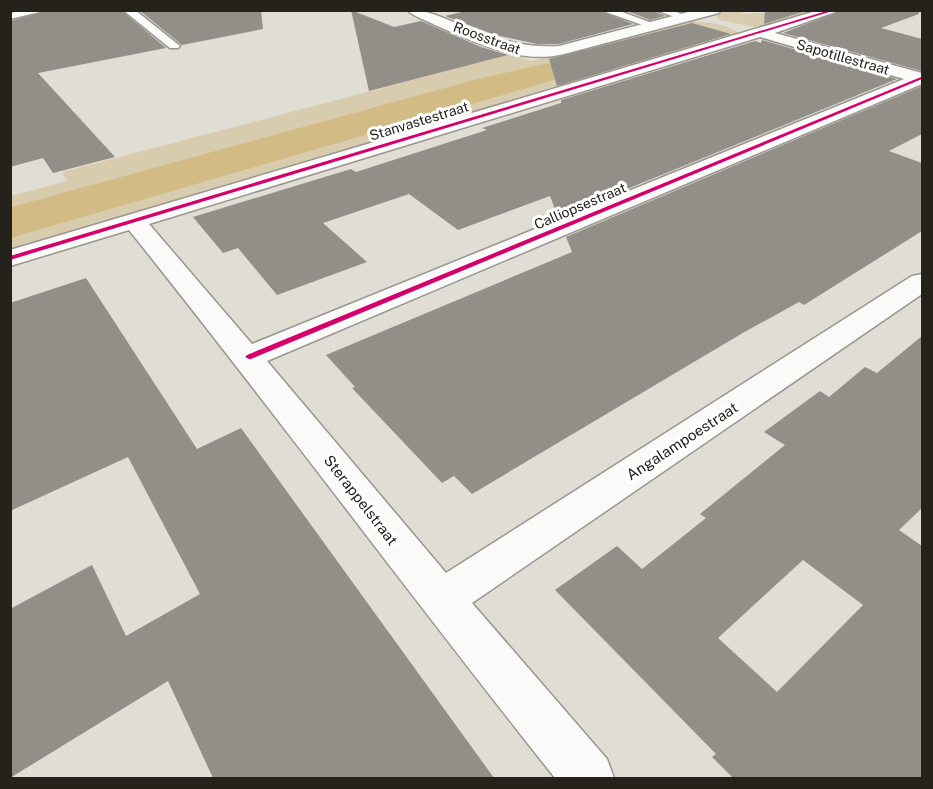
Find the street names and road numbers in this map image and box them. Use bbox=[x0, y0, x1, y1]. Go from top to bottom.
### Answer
street label: Roosstraat bbox=[451, 18, 523, 58]
street label: Sapotillestraat bbox=[795, 36, 891, 78]
street label: Stanvastestraat bbox=[367, 98, 471, 144]
street label: Calliopsestraat bbox=[532, 179, 628, 233]
street label: Angalampoestraat bbox=[623, 399, 741, 483]
street label: Sterappelstraat bbox=[321, 452, 401, 548]

